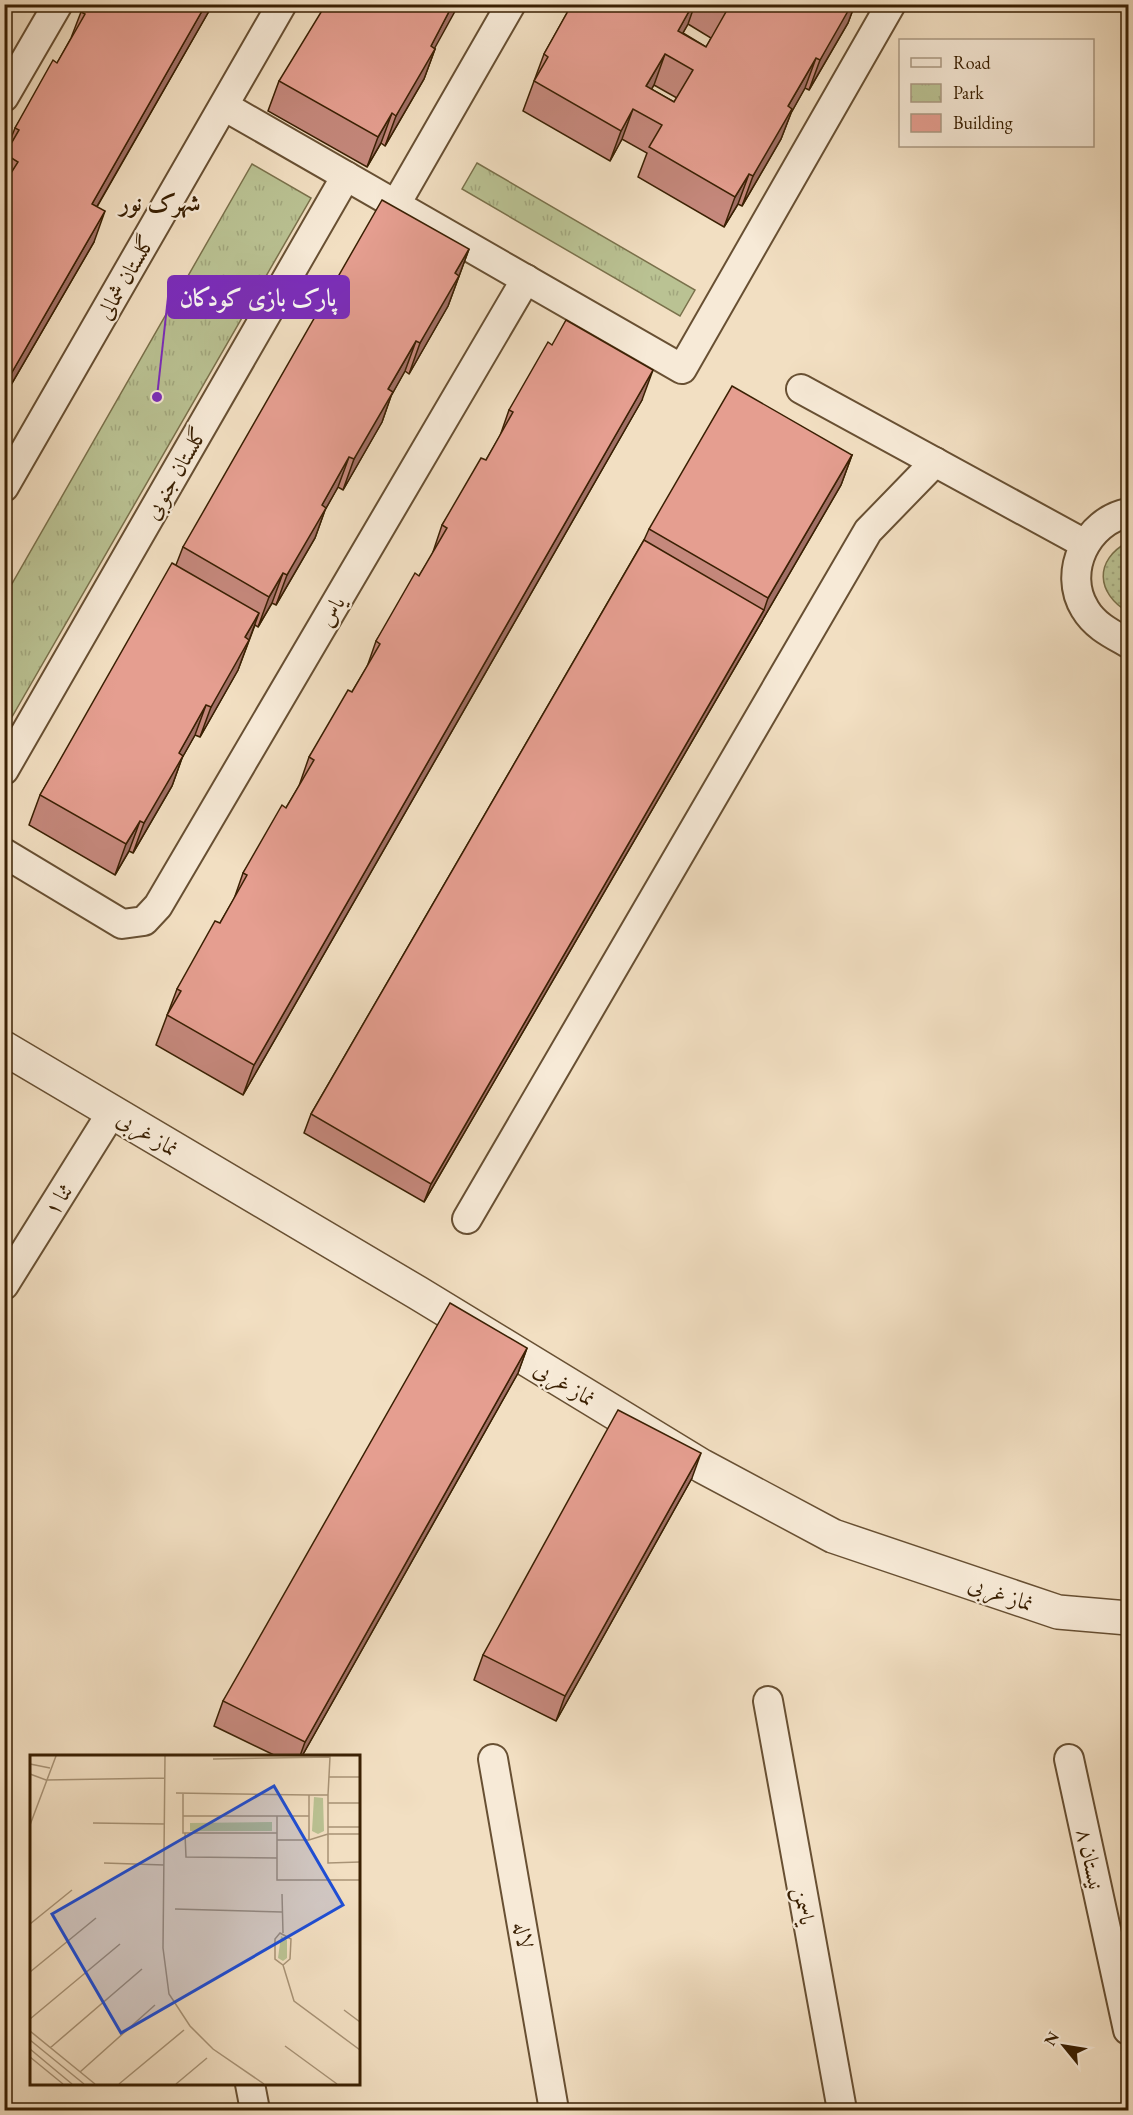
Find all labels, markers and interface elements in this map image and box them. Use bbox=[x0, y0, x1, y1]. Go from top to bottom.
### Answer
legend bbox=[899, 39, 1094, 147]
text: Road bbox=[953, 51, 992, 74]
text: Park bbox=[953, 81, 984, 104]
text: Building bbox=[953, 111, 1013, 134]
district label: شهرک نور bbox=[117, 187, 200, 219]
street label: گلستان شمالی bbox=[90, 230, 161, 325]
callout: پارک بازی کودکان bbox=[168, 276, 349, 318]
text: پارک بازی کودکان bbox=[180, 282, 338, 316]
street label: گلستان جنوبی bbox=[137, 422, 215, 526]
street label: یاس bbox=[311, 589, 353, 632]
street label: نماز غربی bbox=[111, 1104, 184, 1165]
street label: ثنا ۱ bbox=[37, 1178, 79, 1221]
street label: نماز غربی bbox=[528, 1354, 601, 1415]
street label: نماز غربی bbox=[964, 1569, 1037, 1620]
inset map bbox=[30, 1755, 360, 2085]
street label: نیستان ۸ bbox=[1070, 1826, 1111, 1892]
street label: یاسمن bbox=[786, 1885, 822, 1929]
street label: لاله bbox=[507, 1920, 540, 1950]
north arrow bbox=[1034, 2016, 1094, 2076]
text: N bbox=[1039, 2028, 1064, 2050]

